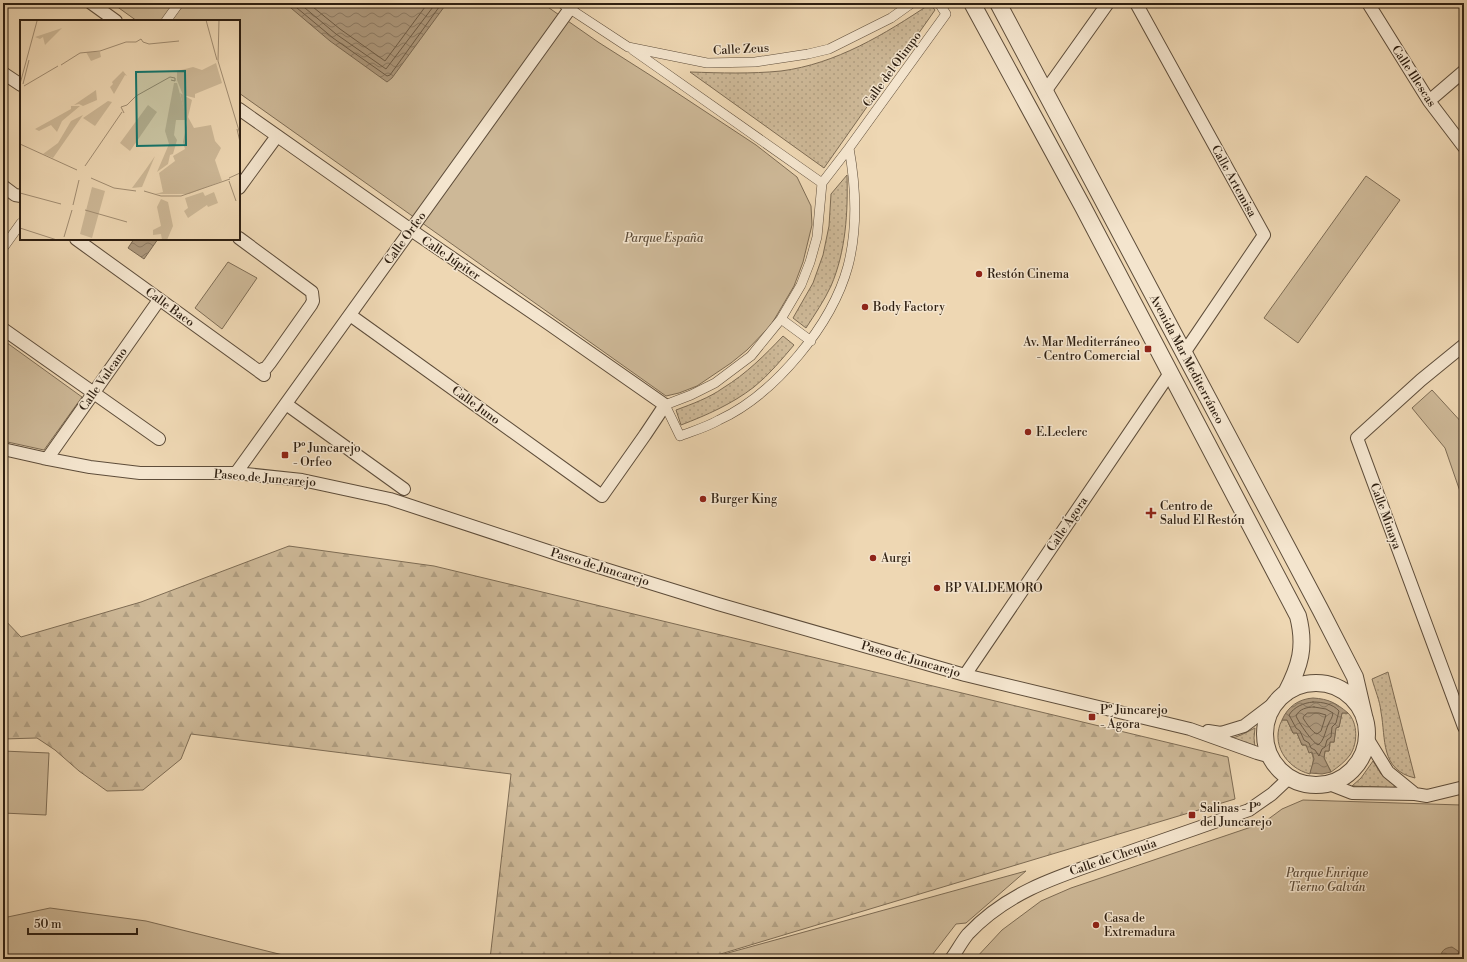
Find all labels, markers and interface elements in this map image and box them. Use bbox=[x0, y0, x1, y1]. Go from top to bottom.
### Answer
inset map bbox=[20, 20, 240, 240]
street label: Calle del Olimpo bbox=[860, 28, 925, 110]
street label: Calle Zeus bbox=[713, 41, 769, 58]
street label: Calle Illescas bbox=[1388, 43, 1439, 110]
street label: Calle Artemisa bbox=[1208, 143, 1260, 221]
street label: Calle Orfeo bbox=[381, 209, 430, 268]
park label: Parque España bbox=[624, 231, 704, 246]
street label: Calle Júpiter bbox=[418, 233, 483, 284]
place label: Restón Cinema bbox=[987, 267, 1070, 282]
marker: Restón Cinema bbox=[974, 269, 984, 279]
street label: Calle Baco bbox=[142, 285, 197, 330]
street label: Avenida Mar Mediterráneo bbox=[1146, 291, 1227, 427]
place label: Body Factory bbox=[872, 300, 945, 315]
marker: Body Factory bbox=[860, 302, 870, 312]
place label: Av. Mar Mediterráneo - Centro Comercial bbox=[1022, 335, 1140, 364]
street label: Calle Vulcano bbox=[76, 344, 131, 414]
marker: Av. Mar Mediterráneo - Centro Comercial bbox=[1143, 344, 1153, 354]
street label: Calle Juno bbox=[449, 383, 503, 428]
place label: E.Leclerc bbox=[1036, 425, 1088, 440]
marker: E.Leclerc bbox=[1023, 427, 1033, 437]
place label: Pº Juncarejo - Orfeo bbox=[293, 441, 361, 470]
marker: Pº Juncarejo - Orfeo bbox=[280, 450, 290, 460]
street label: Paseo de Juncarejo bbox=[213, 467, 317, 490]
street label: Calle Minaya bbox=[1367, 481, 1405, 552]
place label: Burger King bbox=[710, 492, 778, 507]
street label: Calle Ágora bbox=[1042, 492, 1092, 554]
marker: Burger King bbox=[698, 494, 708, 504]
place label: Centro de Salud El Restón bbox=[1160, 499, 1245, 528]
marker: Centro de Salud El Restón bbox=[1145, 507, 1157, 519]
street label: Paseo de Juncarejo bbox=[549, 545, 651, 590]
place label: Aurgi bbox=[880, 551, 911, 566]
marker: Aurgi bbox=[868, 553, 878, 563]
place label: BP VALDEMORO bbox=[944, 581, 1043, 596]
marker: BP VALDEMORO bbox=[932, 583, 942, 593]
street label: Paseo de Juncarejo bbox=[859, 638, 963, 681]
place label: Pº Juncarejo - Ágora bbox=[1100, 703, 1168, 732]
marker: Pº Juncarejo - Ágora bbox=[1087, 712, 1097, 722]
place label: Salinas - Pº del Juncarejo bbox=[1200, 801, 1272, 830]
marker: Salinas - Pº del Juncarejo bbox=[1187, 810, 1197, 820]
street label: Calle de Chequia bbox=[1068, 835, 1160, 879]
park label: Parque Enrique Tierno Galván bbox=[1285, 866, 1368, 895]
scale bar bbox=[28, 910, 137, 936]
place label: Casa de Extremadura bbox=[1104, 911, 1176, 940]
text: 50 m bbox=[34, 917, 62, 932]
marker: Casa de Extremadura bbox=[1091, 920, 1101, 930]

